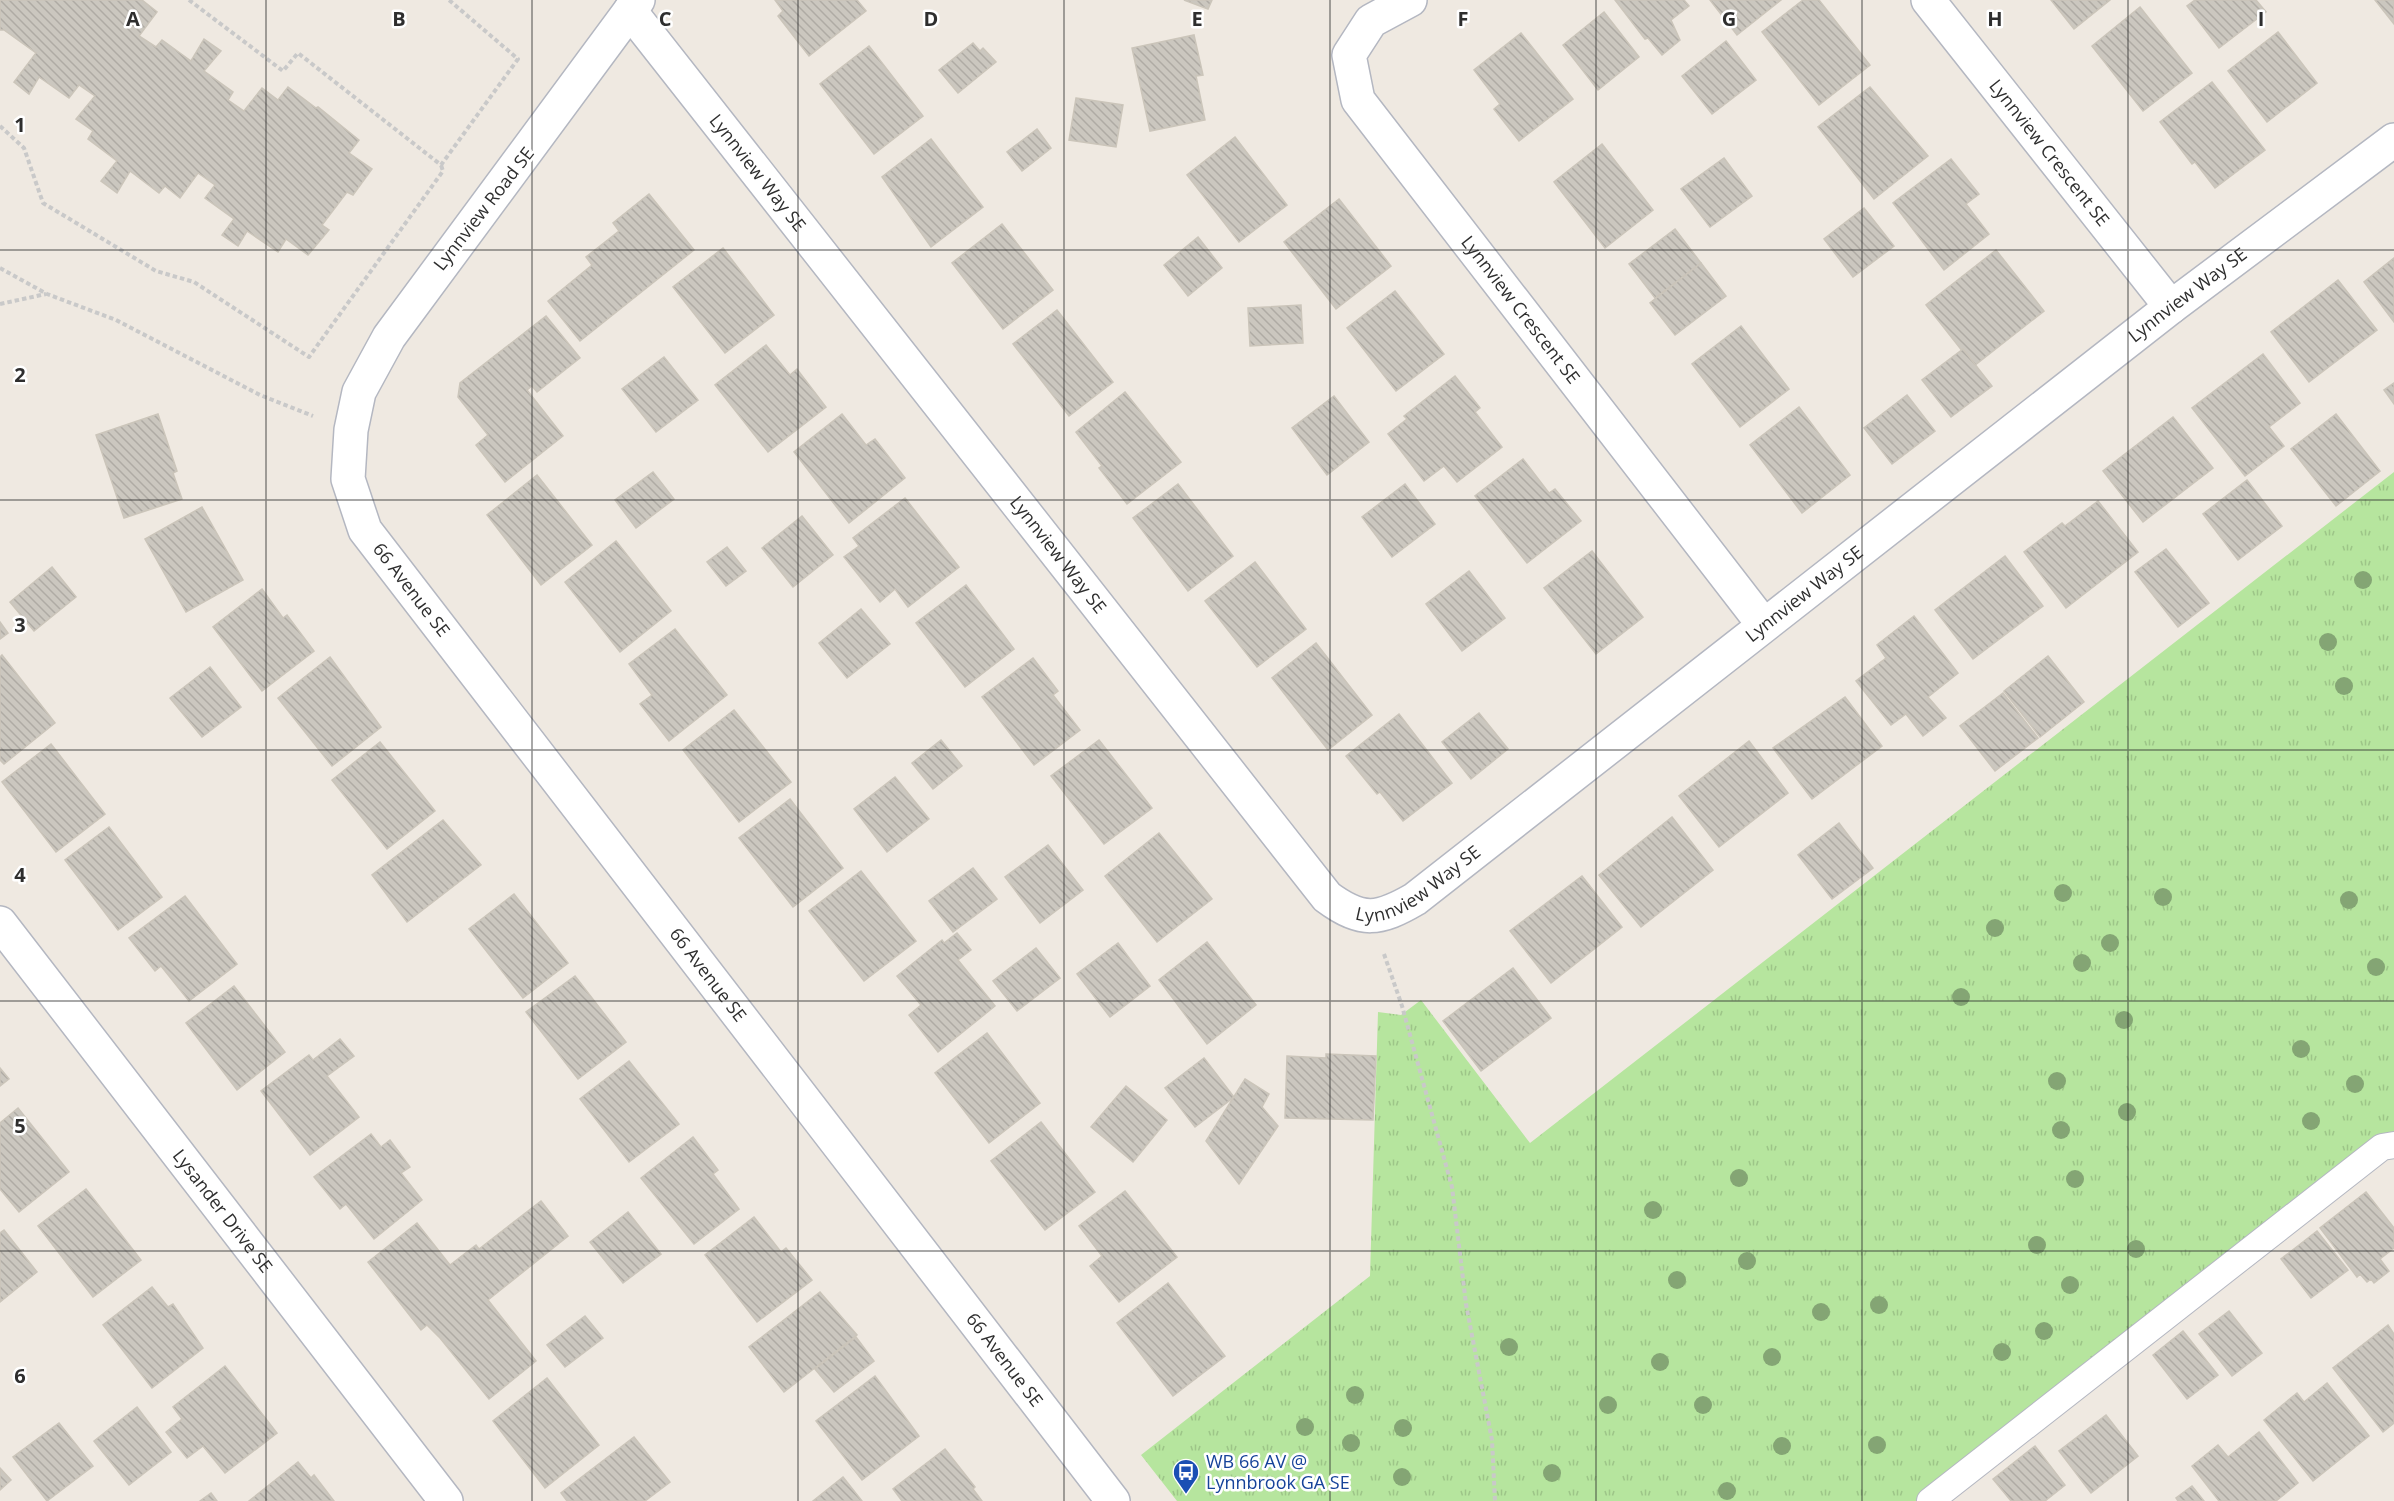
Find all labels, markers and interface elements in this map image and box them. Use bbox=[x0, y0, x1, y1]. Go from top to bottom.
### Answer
text: A bbox=[126, 5, 140, 32]
text: B bbox=[392, 5, 406, 32]
text: C bbox=[659, 5, 672, 32]
text: D bbox=[924, 5, 938, 32]
text: E bbox=[1191, 5, 1203, 32]
text: F bbox=[1458, 5, 1468, 32]
text: G bbox=[1722, 5, 1736, 32]
text: H bbox=[1987, 5, 2003, 32]
text: I bbox=[2258, 5, 2264, 32]
street label: Lynnview Crescent SE bbox=[1984, 74, 2115, 231]
street label: Lynnview Way SE bbox=[704, 109, 812, 236]
text: 1 bbox=[14, 111, 26, 138]
street label: Lynnview Road SE bbox=[427, 142, 539, 275]
street label: Lynnview Crescent SE bbox=[1456, 230, 1586, 388]
street label: Lynnview Way SE bbox=[2123, 242, 2251, 347]
text: 2 bbox=[14, 361, 26, 388]
street label: Lynnview Way SE bbox=[1005, 491, 1112, 618]
street label: 66 Avenue SE bbox=[368, 537, 456, 641]
street label: Lynnview Way SE bbox=[1740, 540, 1868, 647]
text: 3 bbox=[14, 611, 26, 638]
street label: Lynnview Way SE bbox=[1353, 839, 1485, 927]
text: 4 bbox=[14, 861, 26, 888]
street label: 66 Avenue SE bbox=[665, 922, 752, 1026]
text: 5 bbox=[14, 1112, 26, 1139]
street label: Lysander Drive SE bbox=[168, 1144, 278, 1277]
street label: 66 Avenue SE bbox=[961, 1307, 1049, 1411]
text: 6 bbox=[14, 1362, 26, 1389]
place label: WB 66 AV @ Lynnbrook GA SE bbox=[1206, 1449, 1350, 1494]
bus stop icon: WB 66 AV @ Lynnbrook GA SE bbox=[1171, 1457, 1201, 1495]

